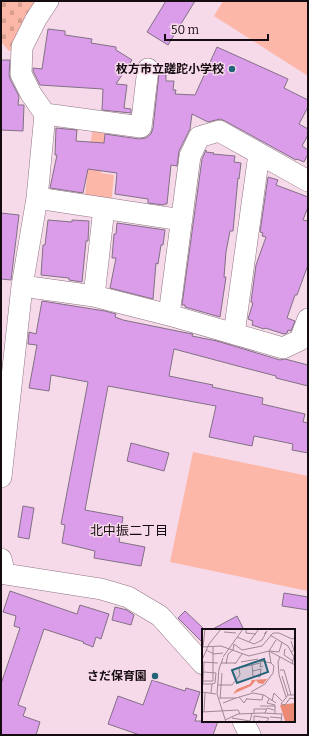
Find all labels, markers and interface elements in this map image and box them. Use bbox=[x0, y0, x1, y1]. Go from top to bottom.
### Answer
scale bar bbox=[165, 16, 268, 42]
text: 50 m bbox=[171, 23, 200, 37]
place label: 枚方市立蹉跎小学校 bbox=[116, 62, 224, 76]
marker: 枚方市立蹉跎小学校 bbox=[227, 64, 237, 74]
district label: 北中振二丁目 bbox=[90, 523, 168, 538]
inset map bbox=[202, 629, 295, 722]
place label: さだ保育園 bbox=[87, 669, 147, 683]
marker: さだ保育園 bbox=[150, 671, 160, 681]

